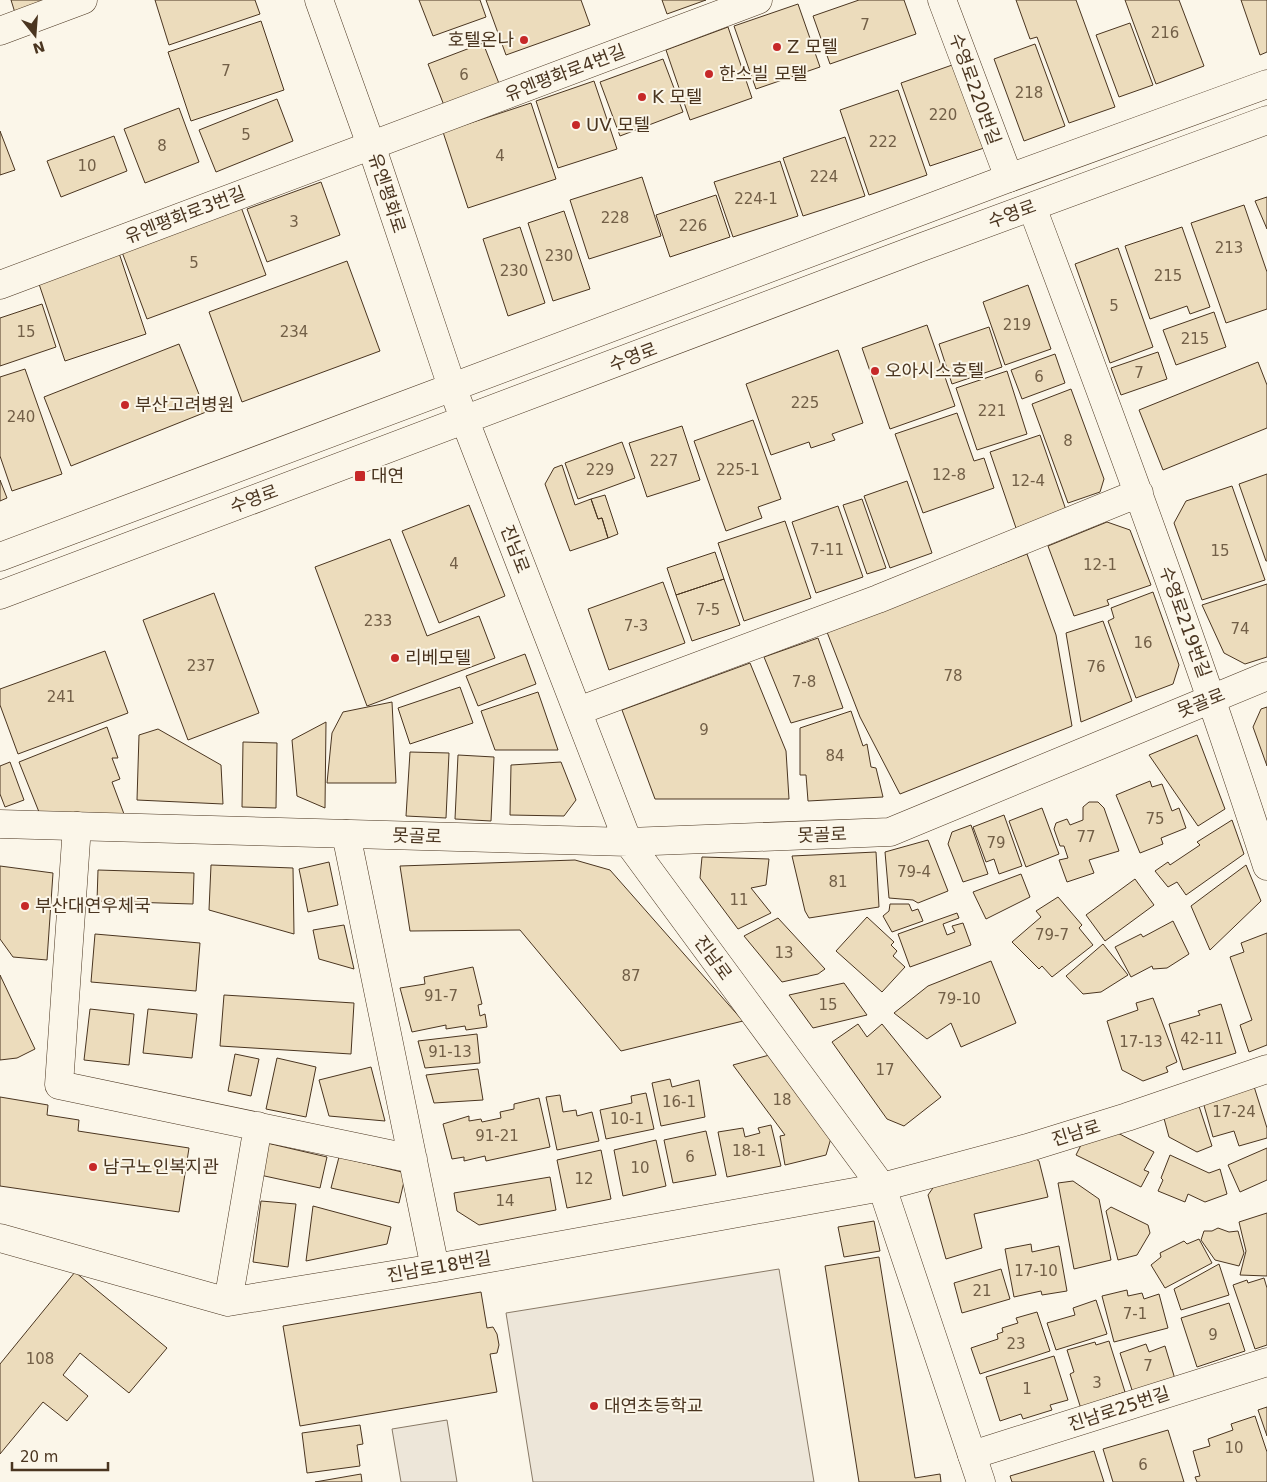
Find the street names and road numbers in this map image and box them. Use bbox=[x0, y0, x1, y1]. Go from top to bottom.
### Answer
street label: 수영로220번길 bbox=[946, 30, 1005, 147]
street label: 유엔평화로4번길 bbox=[502, 40, 628, 105]
street label: 유엔평화로 bbox=[365, 150, 410, 235]
street label: 유엔평화로3번길 bbox=[122, 182, 248, 247]
street label: 수영로 bbox=[985, 195, 1039, 232]
street label: 수영로 bbox=[606, 338, 660, 375]
street label: 수영로 bbox=[227, 480, 281, 517]
street label: 진남로 bbox=[497, 522, 534, 576]
street label: 수영로219번길 bbox=[1156, 563, 1215, 680]
street label: 못골로 bbox=[1174, 683, 1228, 722]
street label: 못골로 bbox=[797, 823, 847, 846]
street label: 못골로 bbox=[392, 824, 442, 847]
street label: 진남로 bbox=[690, 931, 737, 984]
street label: 진남로 bbox=[1049, 1115, 1103, 1150]
street label: 진남로18번길 bbox=[385, 1247, 493, 1286]
street label: 진남로25번길 bbox=[1065, 1382, 1172, 1435]

